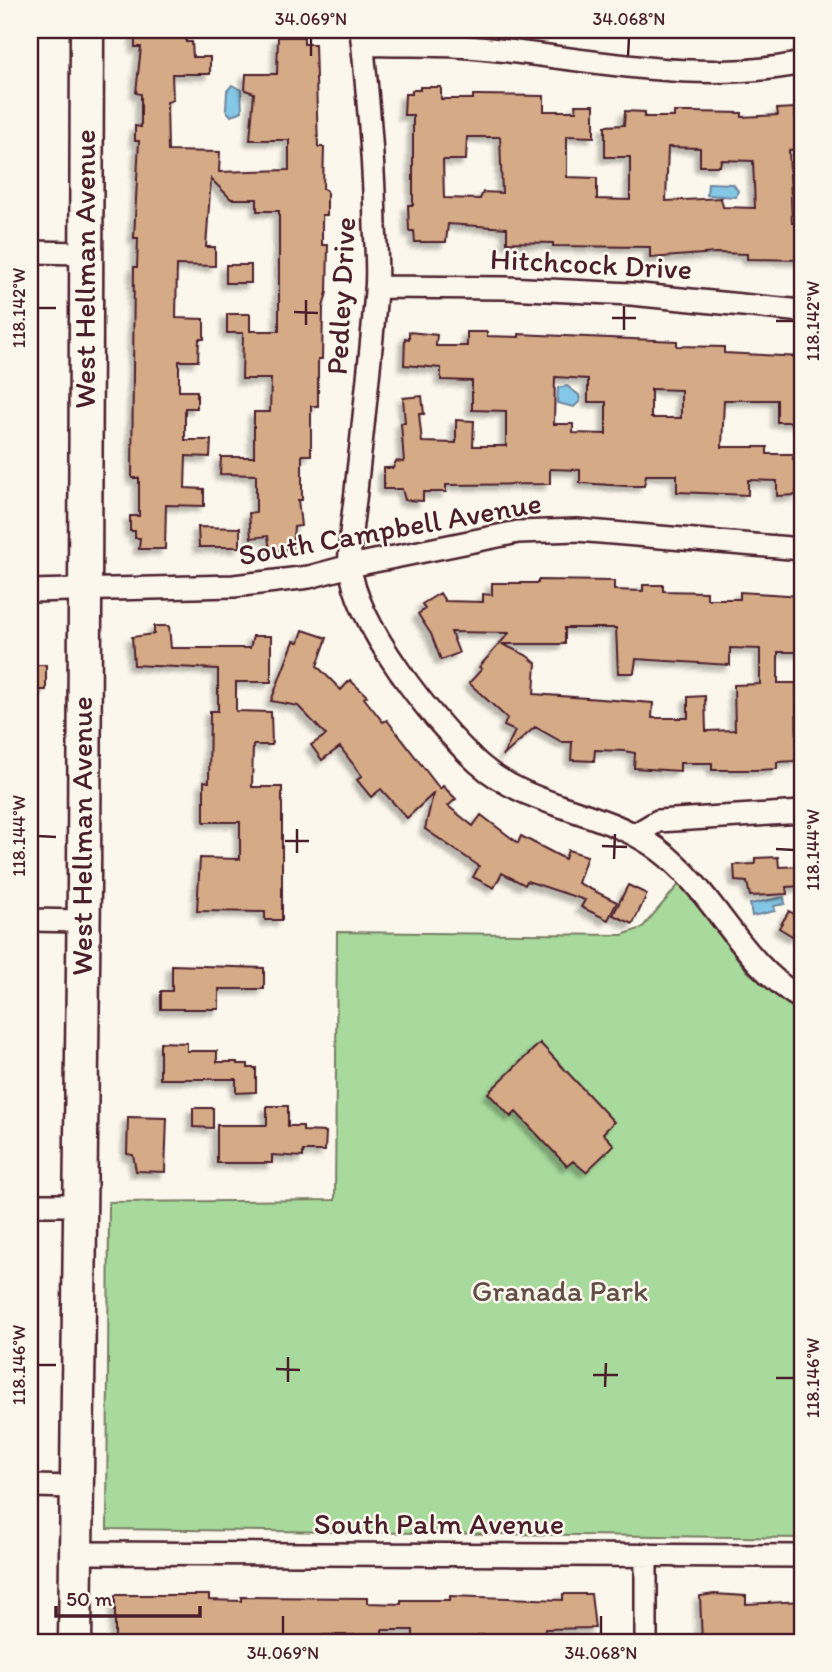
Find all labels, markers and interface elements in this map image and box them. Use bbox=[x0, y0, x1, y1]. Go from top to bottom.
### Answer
text: 34.069°N bbox=[275, 8, 347, 30]
text: 34.068°N bbox=[593, 8, 666, 30]
street label: West Hellman Avenue bbox=[66, 129, 103, 409]
street label: Pedley Drive bbox=[318, 216, 363, 376]
street label: Hitchcock Drive bbox=[489, 240, 693, 287]
text: 118.142°W bbox=[8, 268, 30, 348]
text: 118.142°W bbox=[802, 281, 824, 361]
street label: South Campbell Avenue bbox=[236, 484, 544, 573]
street label: West Hellman Avenue bbox=[63, 696, 100, 976]
text: 118.144°W bbox=[8, 795, 30, 877]
text: 118.144°W bbox=[802, 809, 824, 891]
park label: Granada Park bbox=[472, 1272, 648, 1309]
text: 118.146°W bbox=[8, 1325, 30, 1405]
text: 118.146°W bbox=[802, 1338, 824, 1418]
street label: South Palm Avenue bbox=[314, 1505, 564, 1542]
scale bar bbox=[56, 1574, 200, 1618]
text: 50 m bbox=[66, 1586, 113, 1611]
text: 34.069°N bbox=[247, 1642, 319, 1664]
text: 34.068°N bbox=[565, 1642, 638, 1664]

